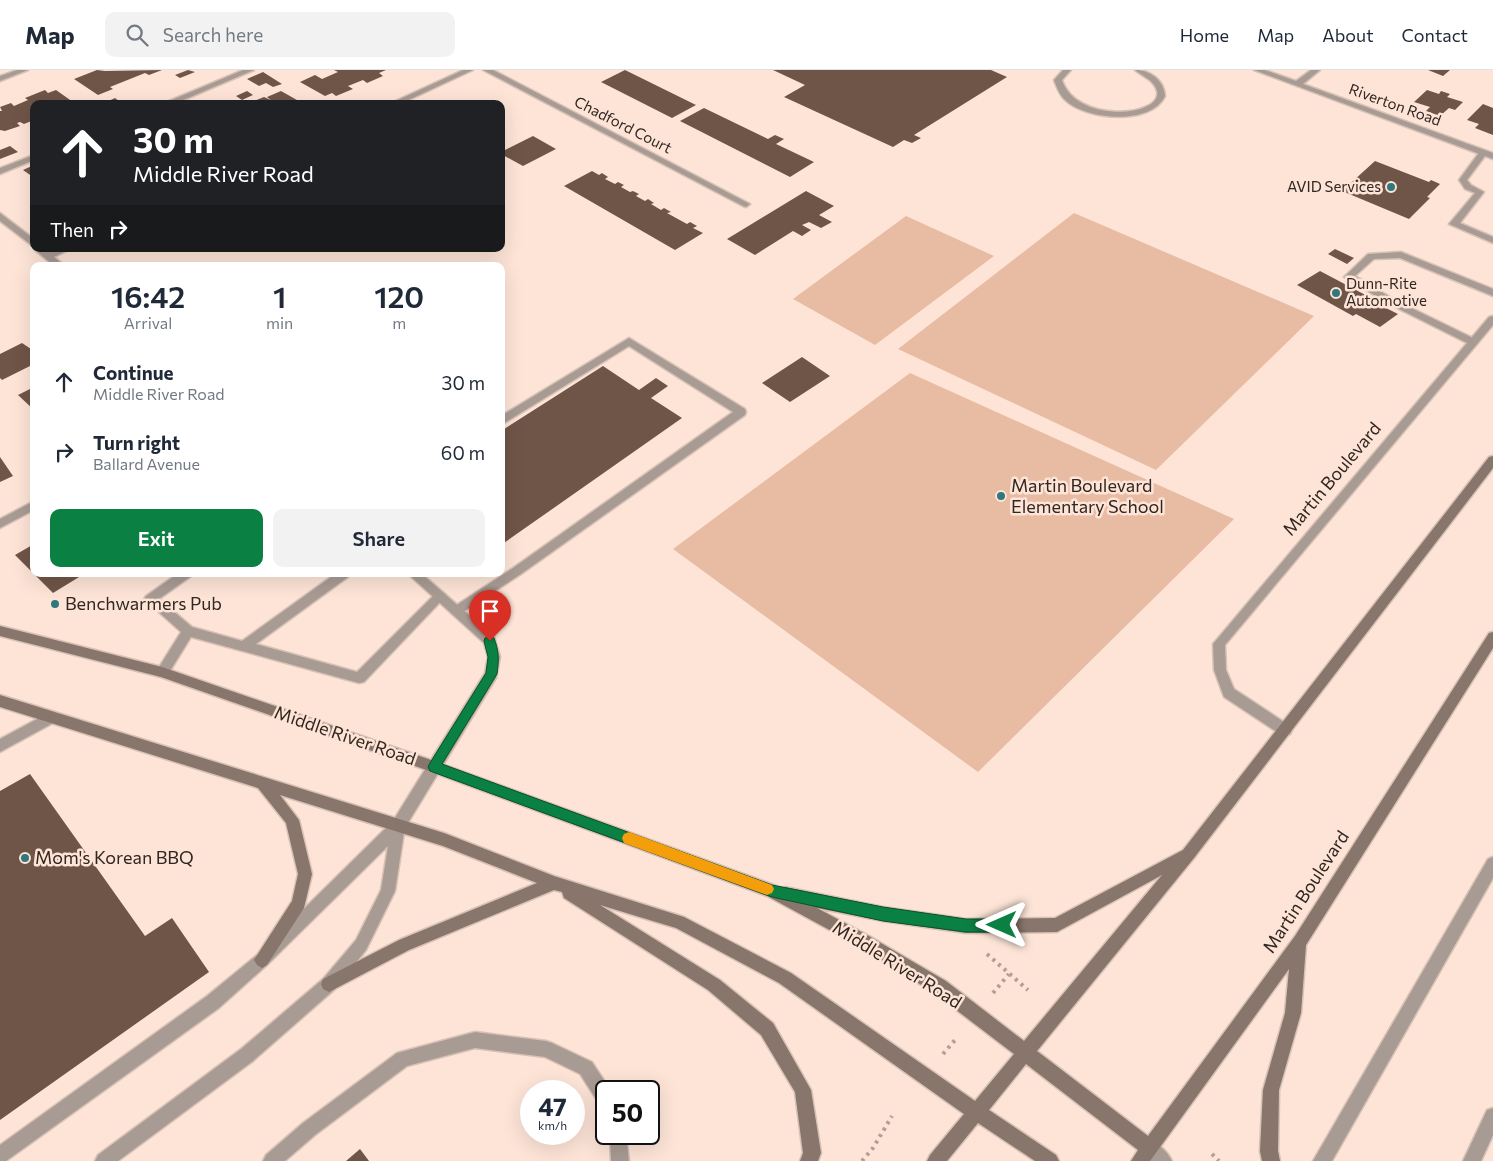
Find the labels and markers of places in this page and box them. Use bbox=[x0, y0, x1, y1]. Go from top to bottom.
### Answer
place label: AVID Services bbox=[1287, 177, 1381, 195]
marker: AVID Services bbox=[1385, 181, 1397, 193]
place label: Dunn-Rite Automotive bbox=[1346, 274, 1427, 309]
marker: Dunn-Rite Automotive bbox=[1330, 287, 1342, 299]
place label: Martin Boulevard Elementary School bbox=[1011, 474, 1164, 517]
marker: Martin Boulevard Elementary School bbox=[995, 490, 1007, 502]
pin bbox=[469, 590, 511, 641]
place label: Benchwarmers Pub bbox=[65, 592, 222, 614]
marker: Benchwarmers Pub bbox=[49, 598, 61, 610]
place label: Mom's Korean BBQ bbox=[35, 846, 194, 868]
marker: Mom's Korean BBQ bbox=[19, 852, 31, 864]

